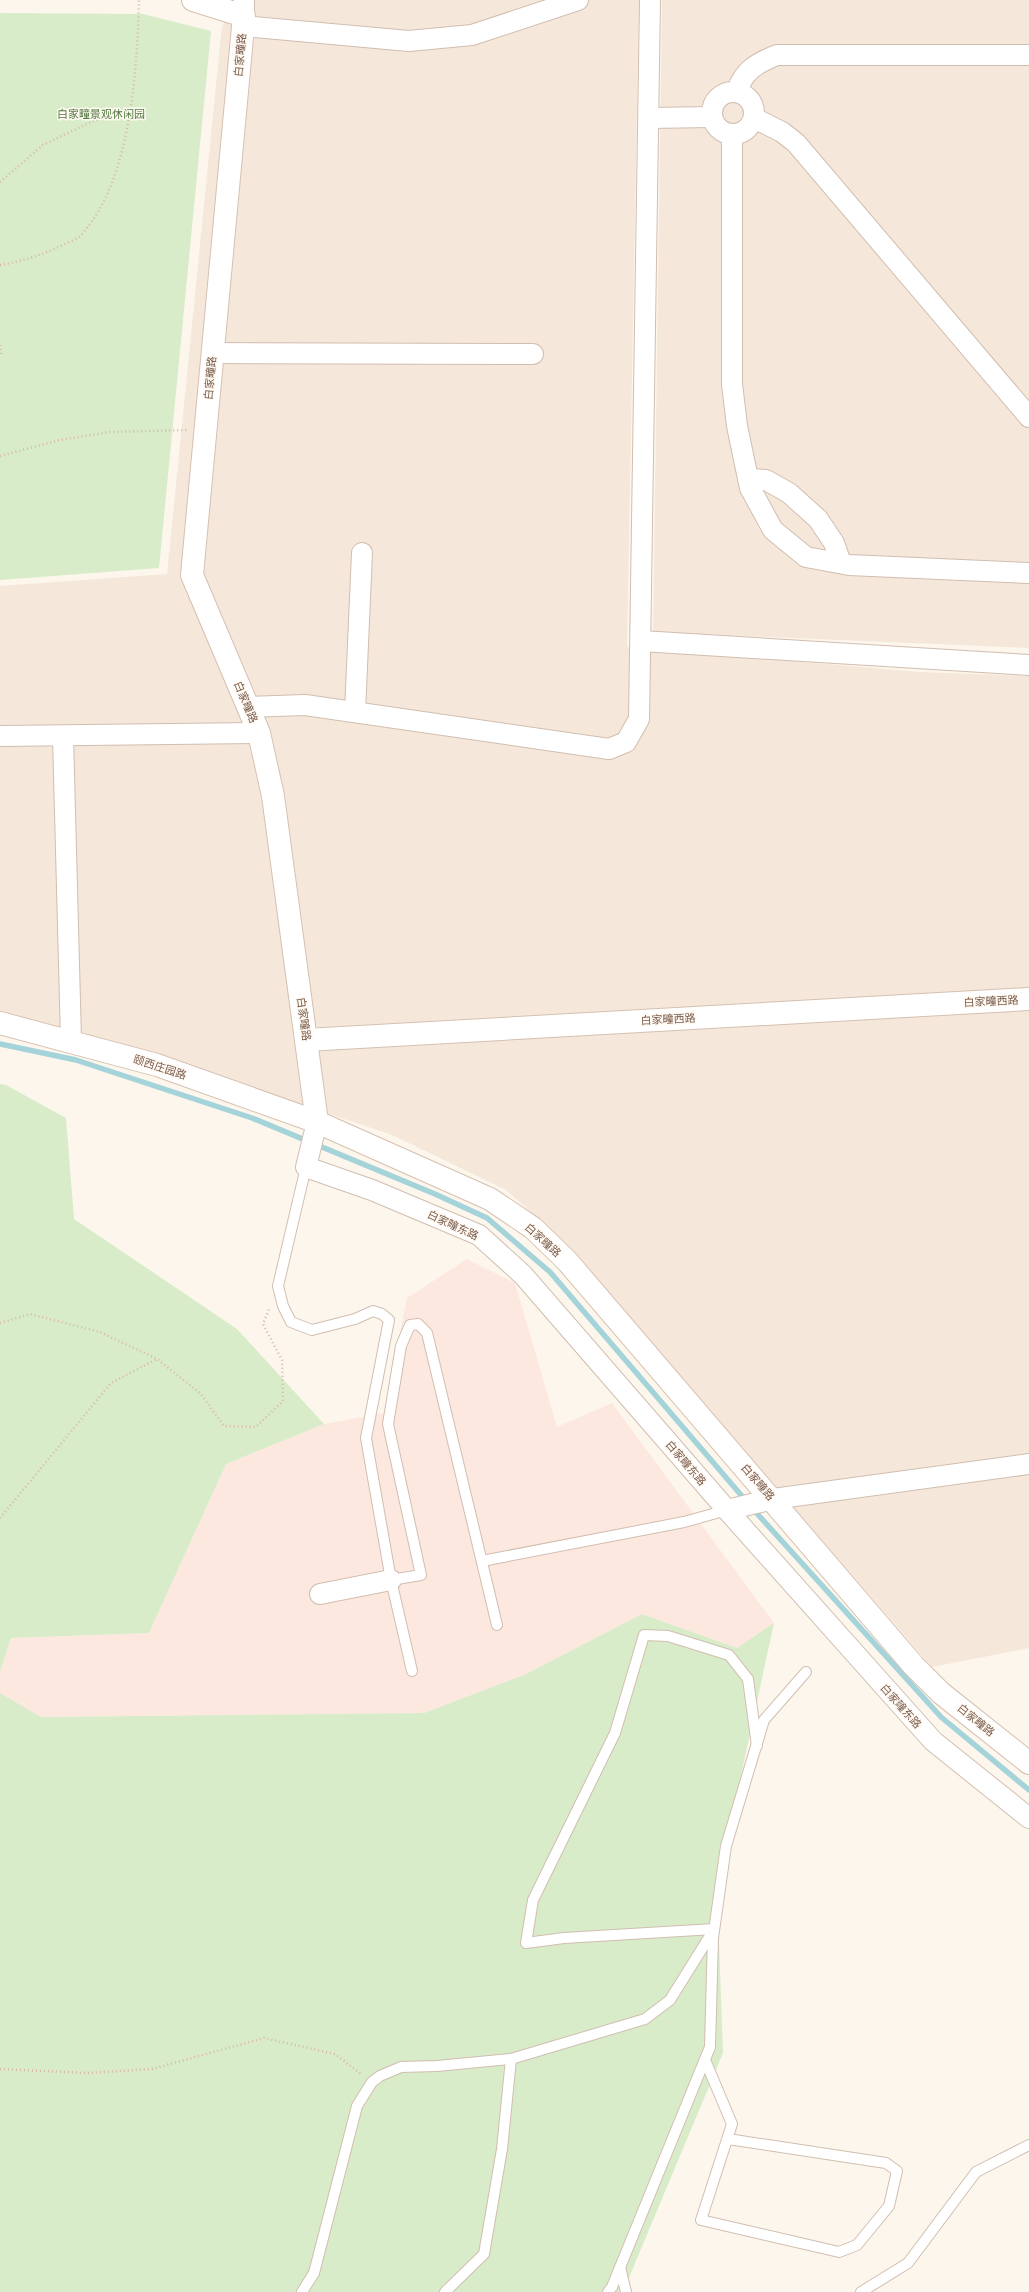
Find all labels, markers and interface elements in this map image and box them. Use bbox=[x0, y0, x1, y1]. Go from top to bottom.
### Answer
street label: 白家疃路 bbox=[230, 32, 250, 78]
park label: 白家疃景观休闲园 bbox=[57, 106, 145, 122]
street label: 白家疃路 bbox=[200, 355, 220, 401]
street label: 白家疃路 bbox=[230, 679, 262, 725]
street label: 白家疃西路 bbox=[963, 992, 1019, 1010]
street label: 白家疃路 bbox=[293, 996, 315, 1042]
street label: 白家疃西路 bbox=[640, 1010, 696, 1028]
street label: 颐西庄园路 bbox=[131, 1051, 189, 1083]
street label: 白家疃东路 bbox=[425, 1206, 481, 1244]
street label: 白家疃路 bbox=[521, 1219, 565, 1261]
street label: 白家疃东路 bbox=[662, 1437, 710, 1489]
street label: 白家疃路 bbox=[738, 1460, 778, 1504]
street label: 白家疃东路 bbox=[877, 1680, 925, 1732]
street label: 白家疃路 bbox=[954, 1700, 998, 1740]

